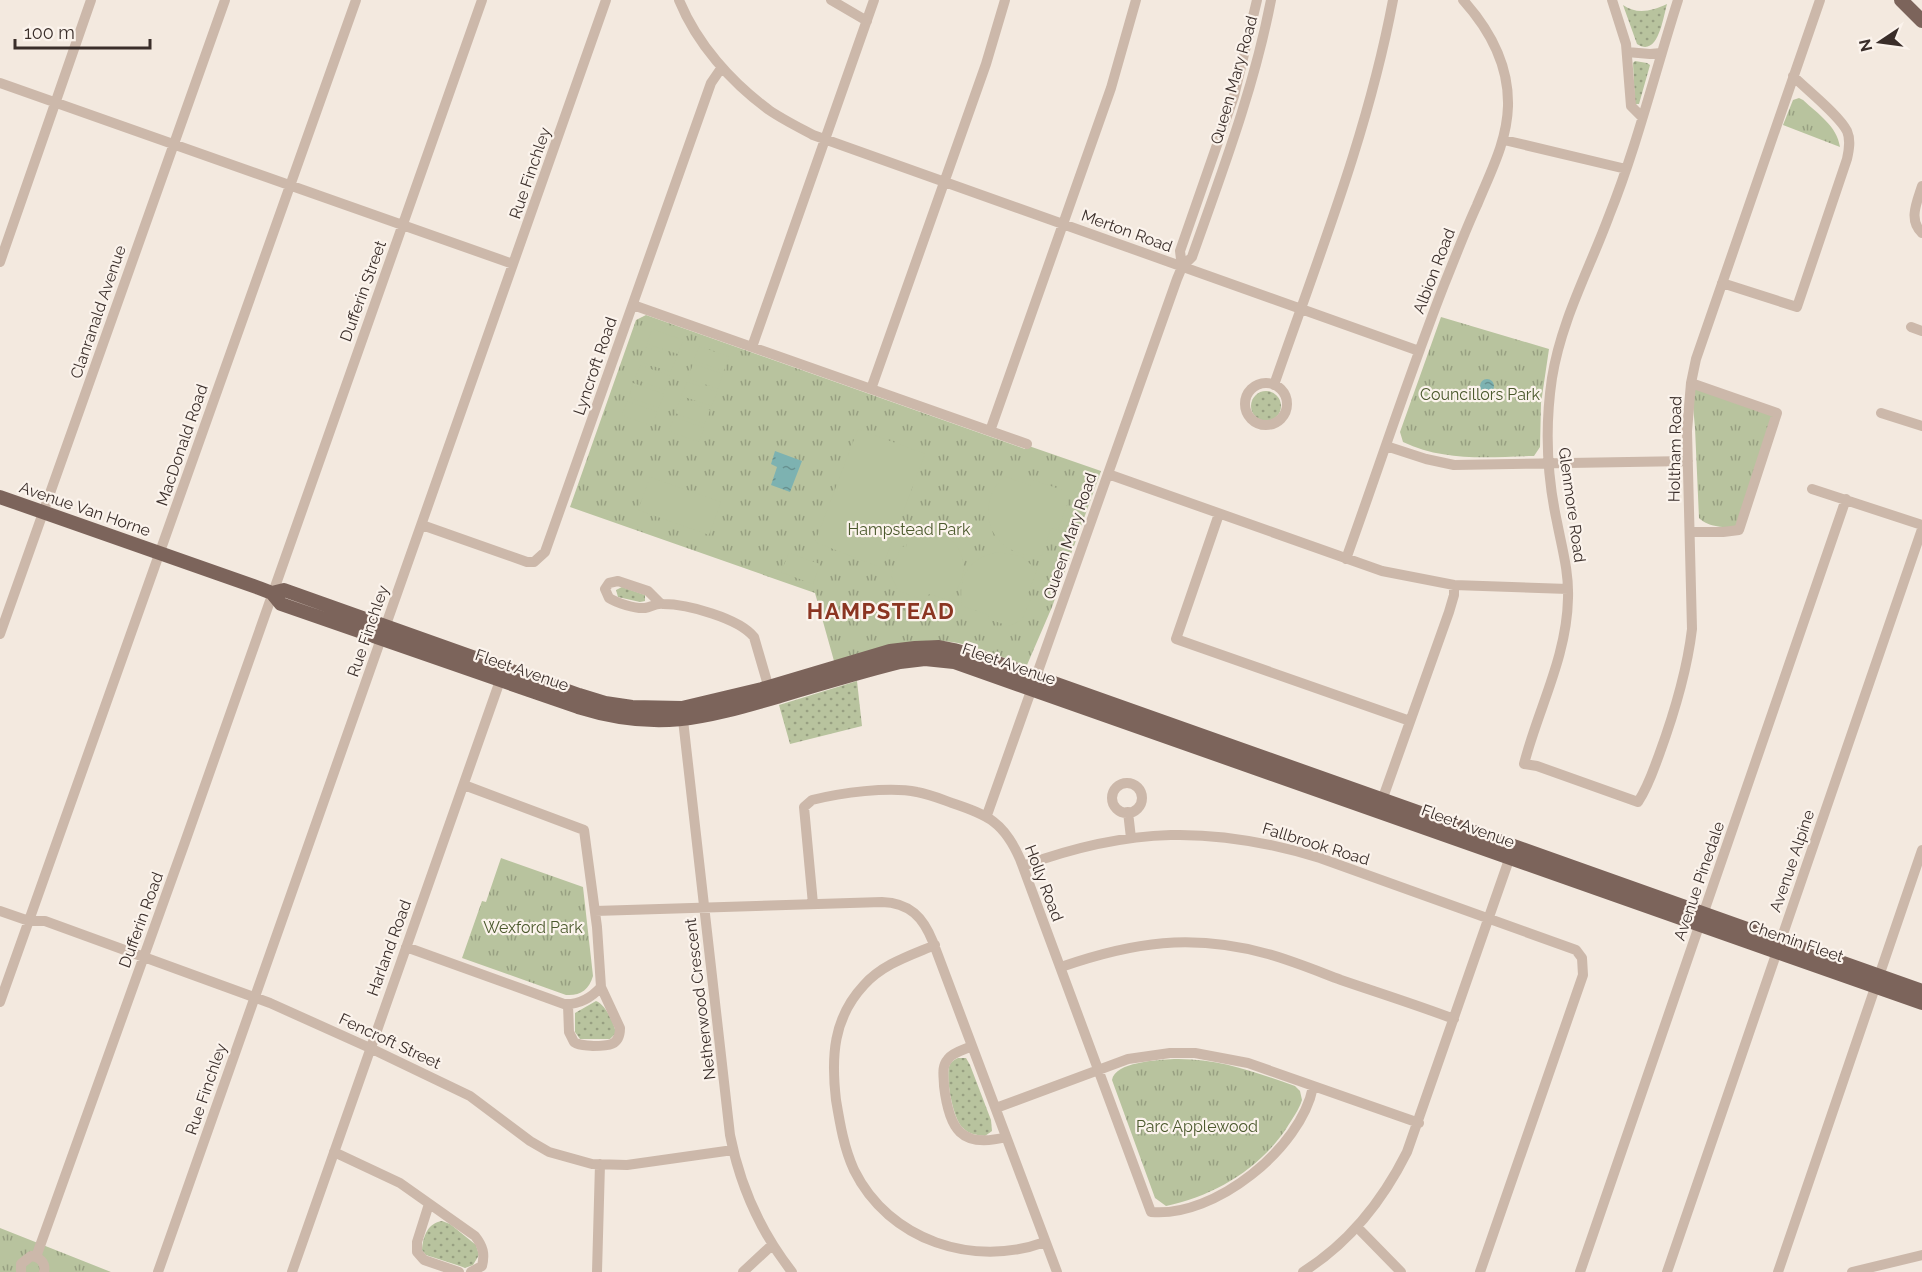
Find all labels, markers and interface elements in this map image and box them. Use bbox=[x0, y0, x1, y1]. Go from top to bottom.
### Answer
scale bar bbox=[15, 12, 150, 50]
north arrow bbox=[1850, 12, 1910, 72]
street label: Queen Mary Road bbox=[1207, 14, 1261, 146]
text: 100 m bbox=[24, 22, 75, 43]
text: N bbox=[1855, 37, 1877, 53]
street label: Rue Finchley bbox=[505, 124, 555, 221]
street label: Merton Road bbox=[1079, 206, 1175, 256]
street label: Albion Road bbox=[1409, 226, 1459, 316]
street label: Dufferin Street bbox=[336, 237, 390, 344]
street label: Clanranald Avenue bbox=[66, 243, 130, 381]
street label: Lyncroft Road bbox=[569, 314, 621, 418]
street label: MacDonald Road bbox=[152, 382, 212, 508]
park label: Councillors Park bbox=[1420, 385, 1540, 404]
street label: Holtham Road bbox=[1665, 396, 1685, 502]
street label: Glenmore Road bbox=[1555, 446, 1589, 564]
street label: Queen Mary Road bbox=[1039, 470, 1101, 602]
street label: Avenue Van Horne bbox=[17, 478, 153, 540]
park label: Hampstead Park bbox=[848, 520, 971, 539]
street label: Rue Finchley bbox=[343, 582, 393, 679]
district label: HAMPSTEAD bbox=[807, 598, 955, 624]
street label: Fleet Avenue bbox=[960, 639, 1058, 689]
street label: Fleet Avenue bbox=[473, 645, 571, 695]
street label: Fleet Avenue bbox=[1419, 800, 1517, 852]
street label: Avenue Alpine bbox=[1766, 807, 1818, 915]
street label: Fallbrook Road bbox=[1260, 819, 1372, 869]
street label: Avenue Pinedale bbox=[1670, 819, 1728, 943]
street label: Holly Road bbox=[1021, 842, 1067, 924]
street label: Dufferin Road bbox=[115, 870, 167, 970]
street label: Harland Road bbox=[363, 897, 415, 999]
street label: Netherwood Crescent bbox=[681, 916, 719, 1081]
street label: Chemin Fleet bbox=[1746, 916, 1847, 966]
park label: Wexford Park bbox=[483, 918, 583, 937]
street label: Fencroft Street bbox=[336, 1009, 445, 1073]
street label: Rue Finchley bbox=[181, 1040, 231, 1137]
park label: Parc Applewood bbox=[1136, 1117, 1258, 1136]

